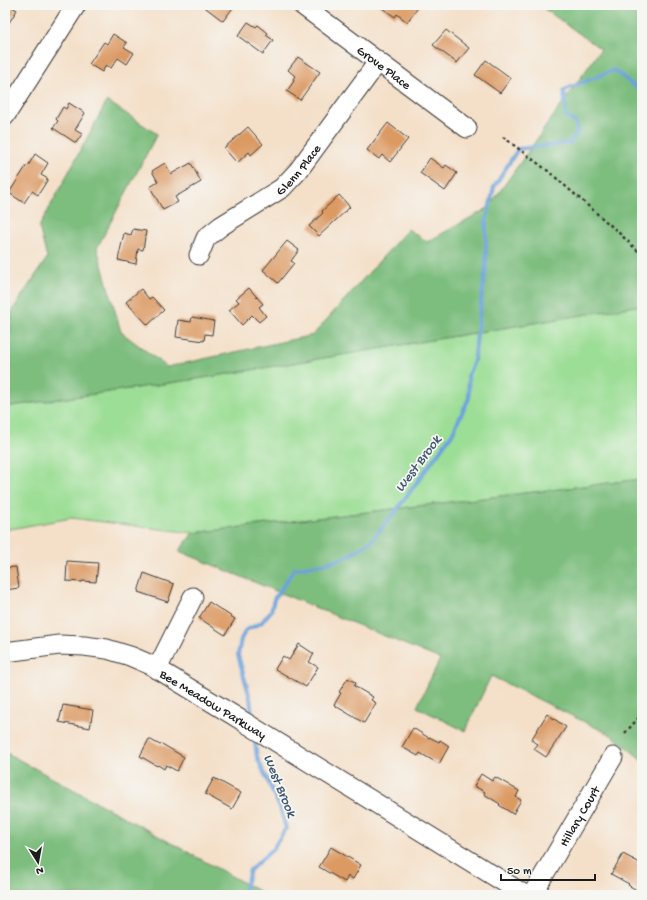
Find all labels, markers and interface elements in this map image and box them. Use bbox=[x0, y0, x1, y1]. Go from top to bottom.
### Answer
street label: Grove Place bbox=[353, 44, 413, 94]
street label: Glenn Place bbox=[274, 142, 325, 200]
water label: West Brook bbox=[392, 432, 447, 496]
street label: Bee Meadow Parkway bbox=[155, 667, 269, 744]
water label: West Brook bbox=[258, 752, 300, 821]
street label: Hillary Court bbox=[557, 783, 605, 850]
north arrow bbox=[18, 842, 58, 882]
scale bar bbox=[501, 856, 595, 882]
text: N bbox=[35, 863, 44, 876]
text: 50 m bbox=[507, 865, 532, 879]

